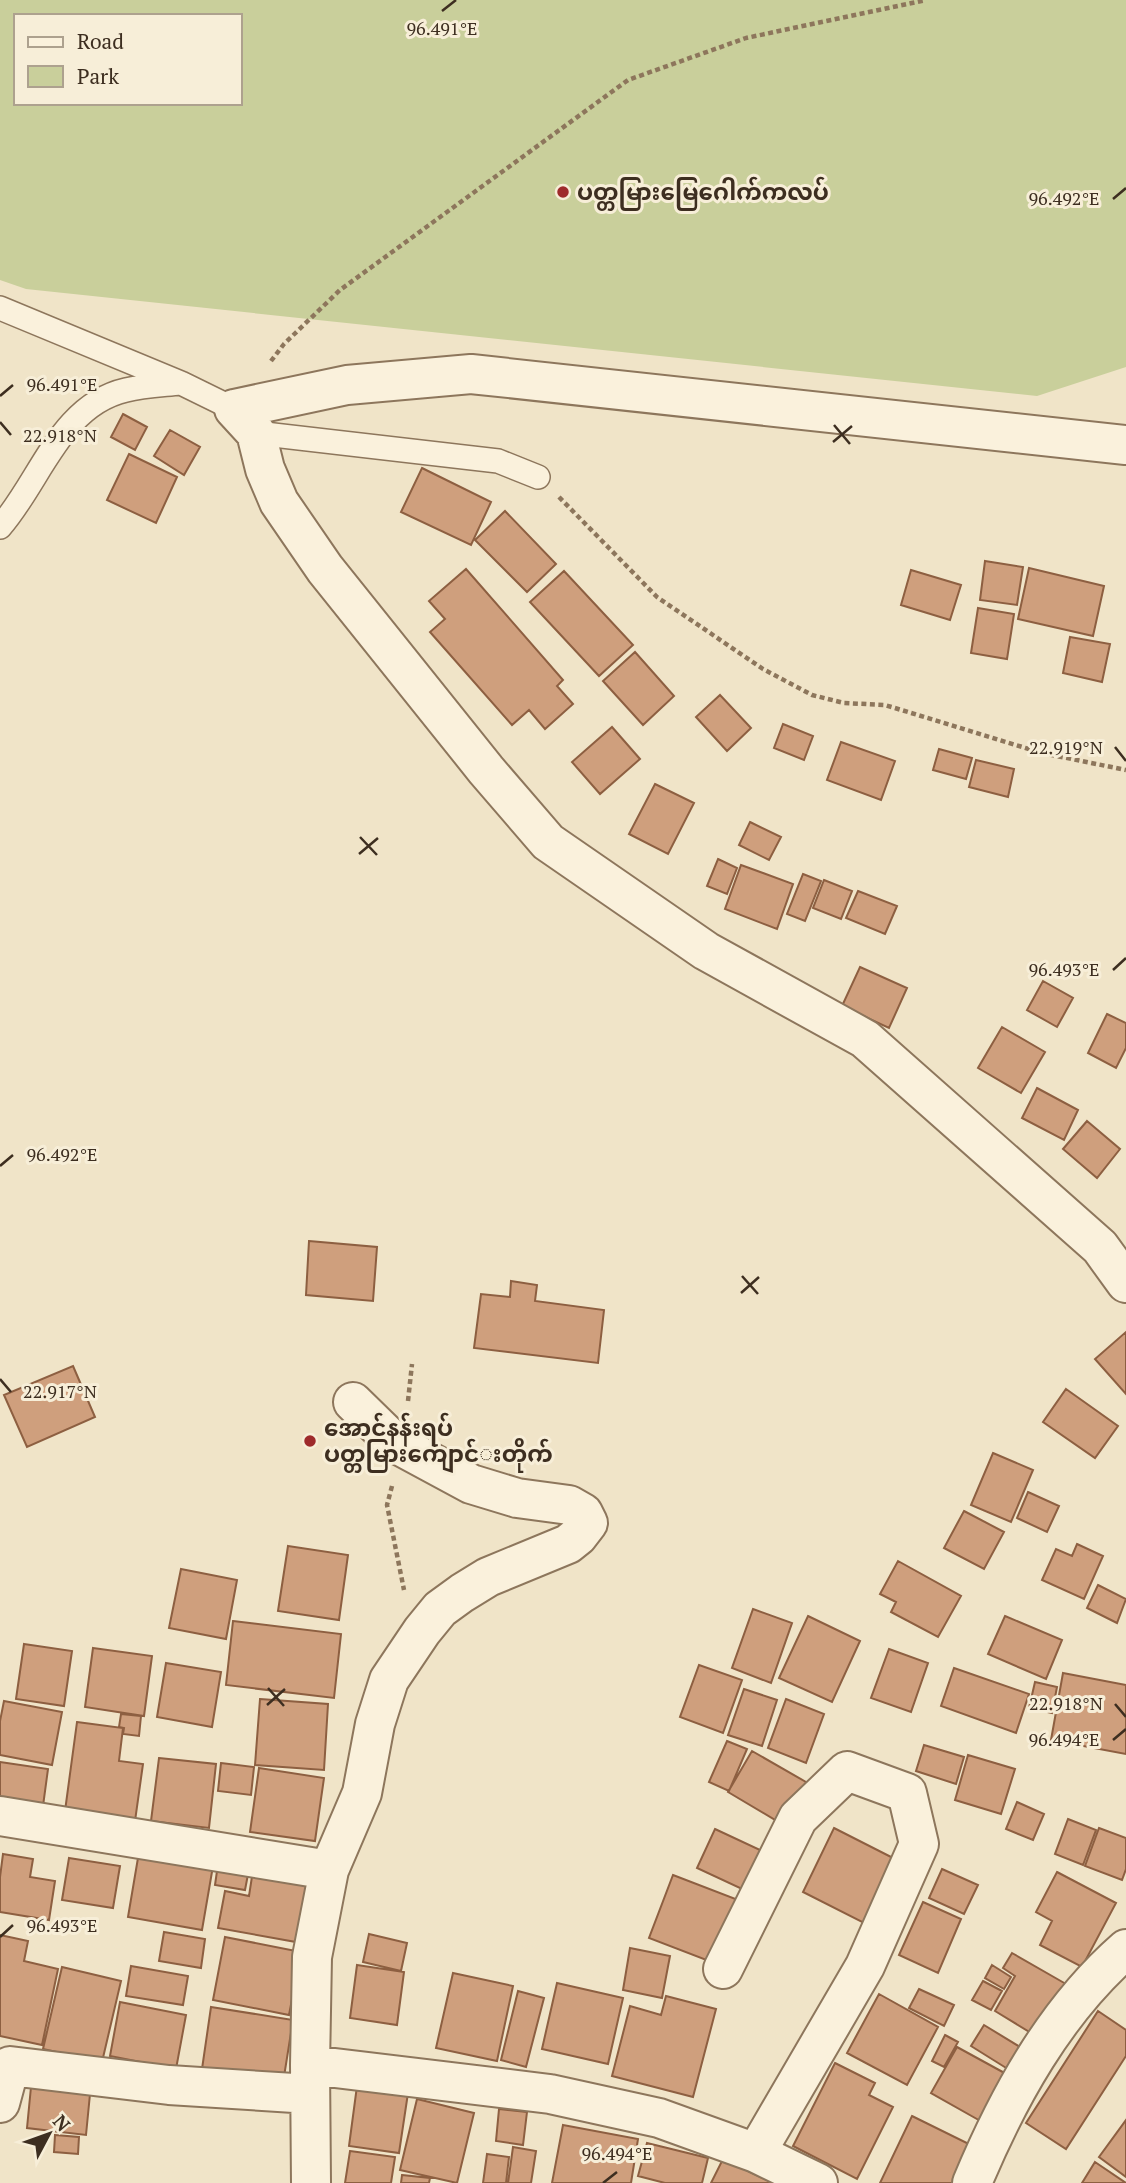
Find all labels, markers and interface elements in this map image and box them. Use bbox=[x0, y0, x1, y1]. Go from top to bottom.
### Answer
legend bbox=[14, 14, 242, 105]
text: 96.491°E bbox=[406, 16, 478, 40]
text: Road bbox=[77, 27, 124, 55]
text: Park bbox=[77, 62, 119, 90]
place label: ပတ္တမြားမြေဂေါက်ကလပ် bbox=[577, 176, 829, 211]
marker: ပတ္တမြားမြေဂေါက်ကလပ် bbox=[555, 184, 571, 200]
text: 96.492°E bbox=[1028, 186, 1100, 210]
text: 96.491°E bbox=[26, 372, 98, 396]
text: 22.918°N bbox=[23, 423, 97, 447]
text: 22.919°N bbox=[1029, 735, 1103, 759]
text: 96.493°E bbox=[1028, 957, 1100, 981]
text: 96.492°E bbox=[26, 1142, 98, 1166]
text: 22.917°N bbox=[23, 1379, 97, 1403]
place label: အောင်နန်းရပ် ပတ္တမြား‌ကျောင်‌းတိုက် bbox=[324, 1412, 553, 1474]
marker: အောင်နန်းရပ် ပတ္တမြား‌ကျောင်‌းတိုက် bbox=[302, 1433, 318, 1449]
text: 22.918°N bbox=[1029, 1691, 1103, 1715]
text: 96.494°E bbox=[1028, 1727, 1100, 1751]
text: 96.493°E bbox=[26, 1913, 98, 1937]
north arrow bbox=[14, 2099, 84, 2169]
text: N bbox=[48, 2109, 77, 2137]
text: 96.494°E bbox=[581, 2141, 653, 2165]

